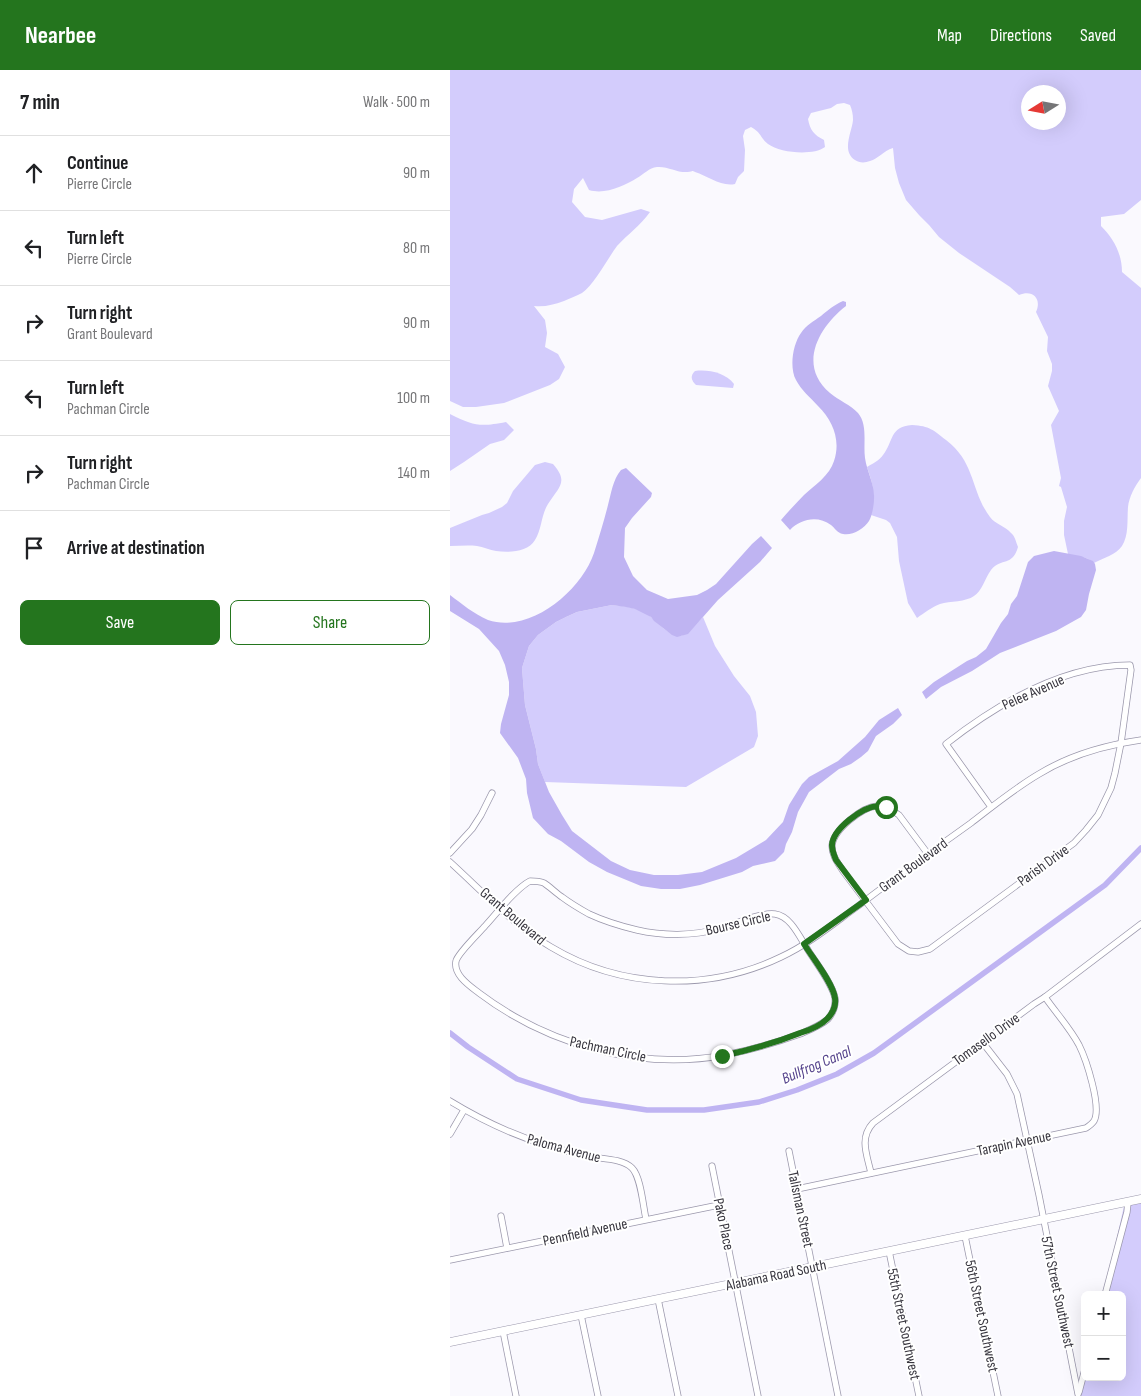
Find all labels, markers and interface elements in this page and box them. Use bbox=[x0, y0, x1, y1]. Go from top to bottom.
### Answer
text: Nearbee bbox=[25, 21, 96, 50]
text: Map bbox=[937, 25, 962, 46]
text: Directions bbox=[990, 25, 1052, 46]
text: Saved bbox=[1080, 25, 1116, 46]
north arrow bbox=[1021, 85, 1066, 130]
text: 7 min bbox=[20, 90, 60, 115]
text: Walk · 500 m bbox=[363, 93, 430, 112]
text: Continue bbox=[67, 152, 128, 175]
icon: ahead bbox=[20, 159, 48, 187]
text: 90 m bbox=[403, 164, 430, 183]
text: Pierre Circle bbox=[67, 175, 132, 194]
text: Turn left bbox=[67, 227, 124, 250]
icon: left bbox=[20, 234, 48, 262]
text: 80 m bbox=[403, 239, 430, 258]
text: Pierre Circle bbox=[67, 250, 132, 269]
text: Turn right bbox=[67, 302, 132, 325]
icon: right bbox=[20, 309, 48, 337]
text: 90 m bbox=[403, 314, 430, 333]
text: Grant Boulevard bbox=[67, 325, 153, 344]
text: Turn left bbox=[67, 377, 124, 400]
icon: left bbox=[20, 384, 48, 412]
text: 100 m bbox=[397, 389, 430, 408]
text: Pachman Circle bbox=[67, 400, 150, 419]
text: Turn right bbox=[67, 452, 132, 475]
icon: right bbox=[20, 459, 48, 487]
text: 140 m bbox=[398, 464, 430, 483]
text: Pachman Circle bbox=[67, 475, 150, 494]
icon: arrive bbox=[20, 534, 48, 562]
text: Arrive at destination bbox=[67, 537, 205, 560]
button: Save bbox=[20, 600, 220, 645]
button: Share bbox=[230, 600, 430, 645]
street label: Pelee Avenue bbox=[999, 670, 1067, 715]
route start bbox=[875, 796, 898, 819]
street label: Grant Boulevard bbox=[875, 834, 951, 897]
street label: Parish Drive bbox=[1014, 840, 1073, 891]
street label: Grant Boulevard bbox=[476, 883, 550, 950]
street label: Bourse Circle bbox=[704, 907, 772, 940]
street label: Tomasello Drive bbox=[949, 1009, 1024, 1070]
street label: Pachman Circle bbox=[568, 1032, 648, 1067]
water label: Bullfrog Canal bbox=[779, 1042, 855, 1089]
route end bbox=[711, 1045, 734, 1068]
street label: Tarapin Avenue bbox=[975, 1126, 1053, 1161]
street label: Paloma Avenue bbox=[525, 1130, 603, 1167]
street label: Talisman Street bbox=[783, 1169, 818, 1250]
street label: Pako Place bbox=[709, 1196, 738, 1252]
street label: Pennfield Avenue bbox=[541, 1214, 629, 1251]
street label: 57th Street Southwest bbox=[1036, 1234, 1079, 1350]
street label: Alabama Road South bbox=[723, 1256, 828, 1296]
street label: 56th Street Southwest bbox=[960, 1258, 1003, 1374]
street label: 55th Street Southwest bbox=[882, 1267, 925, 1382]
map controls bbox=[1081, 1291, 1126, 1381]
button: + bbox=[1081, 1291, 1126, 1336]
button: − bbox=[1081, 1336, 1126, 1381]

